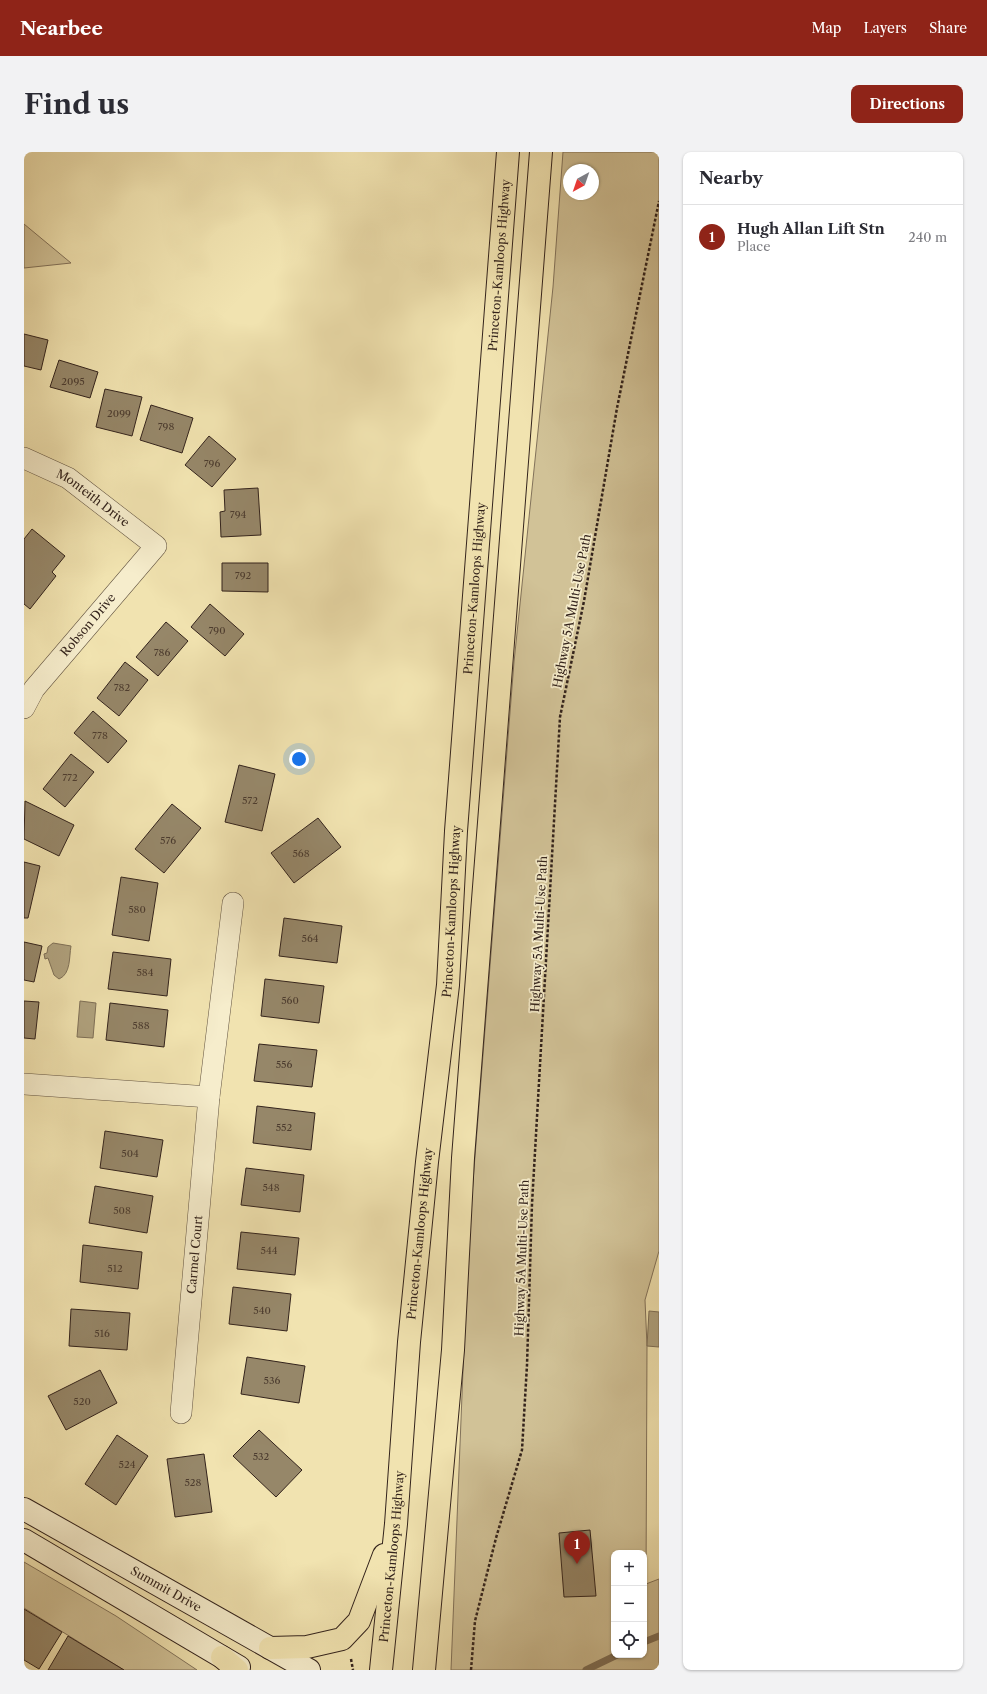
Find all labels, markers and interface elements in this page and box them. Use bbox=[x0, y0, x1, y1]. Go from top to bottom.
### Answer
text: Nearbee bbox=[20, 17, 103, 40]
text: Map bbox=[811, 19, 841, 37]
text: Layers bbox=[863, 19, 907, 37]
text: Share bbox=[929, 19, 967, 37]
button: Directions bbox=[851, 85, 963, 123]
text: Find us bbox=[24, 87, 129, 121]
north arrow bbox=[563, 164, 599, 200]
text: Nearby bbox=[699, 168, 763, 188]
street label: Princeton-Kamloops Highway bbox=[485, 178, 513, 352]
text: Hugh Allan Lift Stn bbox=[737, 219, 885, 238]
text: 1 bbox=[709, 229, 715, 245]
text: 240 m bbox=[908, 229, 947, 245]
text: Place bbox=[737, 238, 770, 254]
house number: 2095 bbox=[61, 375, 85, 388]
house number: 2099 bbox=[107, 407, 131, 420]
house number: 798 bbox=[158, 420, 174, 433]
house number: 796 bbox=[204, 457, 220, 470]
street label: Monteith Drive bbox=[54, 466, 133, 530]
street label: Princeton-Kamloops Highway bbox=[460, 501, 488, 675]
house number: 794 bbox=[230, 508, 246, 521]
street label: Highway 5A Multi-Use Path bbox=[549, 532, 594, 689]
house number: 792 bbox=[235, 569, 252, 582]
street label: Robson Drive bbox=[57, 590, 119, 659]
house number: 790 bbox=[208, 624, 226, 637]
house number: 786 bbox=[154, 646, 170, 659]
house number: 782 bbox=[114, 681, 131, 694]
house number: 778 bbox=[92, 729, 108, 742]
your location bbox=[289, 749, 309, 769]
house number: 772 bbox=[62, 771, 78, 784]
house number: 572 bbox=[242, 794, 258, 807]
street label: Princeton-Kamloops Highway bbox=[439, 824, 463, 998]
house number: 576 bbox=[160, 834, 176, 847]
house number: 568 bbox=[292, 847, 310, 860]
street label: Highway 5A Multi-Use Path bbox=[527, 855, 550, 1013]
house number: 580 bbox=[128, 903, 146, 916]
house number: 564 bbox=[301, 932, 319, 945]
house number: 584 bbox=[136, 966, 154, 979]
house number: 560 bbox=[281, 994, 299, 1007]
house number: 588 bbox=[132, 1019, 150, 1032]
house number: 556 bbox=[276, 1058, 293, 1071]
house number: 552 bbox=[276, 1121, 293, 1134]
house number: 504 bbox=[121, 1147, 139, 1160]
street label: Princeton-Kamloops Highway bbox=[403, 1147, 436, 1320]
street label: Highway 5A Multi-Use Path bbox=[511, 1179, 532, 1337]
house number: 548 bbox=[262, 1181, 280, 1194]
house number: 508 bbox=[113, 1204, 131, 1217]
street label: Carmel Court bbox=[184, 1214, 206, 1294]
house number: 544 bbox=[261, 1244, 278, 1257]
house number: 512 bbox=[107, 1262, 123, 1275]
house number: 540 bbox=[253, 1304, 271, 1317]
house number: 516 bbox=[94, 1327, 110, 1340]
house number: 536 bbox=[264, 1374, 281, 1387]
house number: 520 bbox=[73, 1395, 91, 1408]
house number: 532 bbox=[253, 1450, 270, 1463]
house number: 524 bbox=[119, 1458, 136, 1471]
street label: Princeton-Kamloops Highway bbox=[376, 1470, 407, 1643]
house number: 528 bbox=[184, 1476, 202, 1489]
pin: 1 bbox=[564, 1531, 590, 1564]
map controls bbox=[611, 1550, 647, 1658]
button: + bbox=[611, 1550, 647, 1586]
street label: Summit Drive bbox=[128, 1563, 205, 1615]
button: − bbox=[611, 1586, 647, 1622]
button: locate bbox=[611, 1622, 647, 1658]

